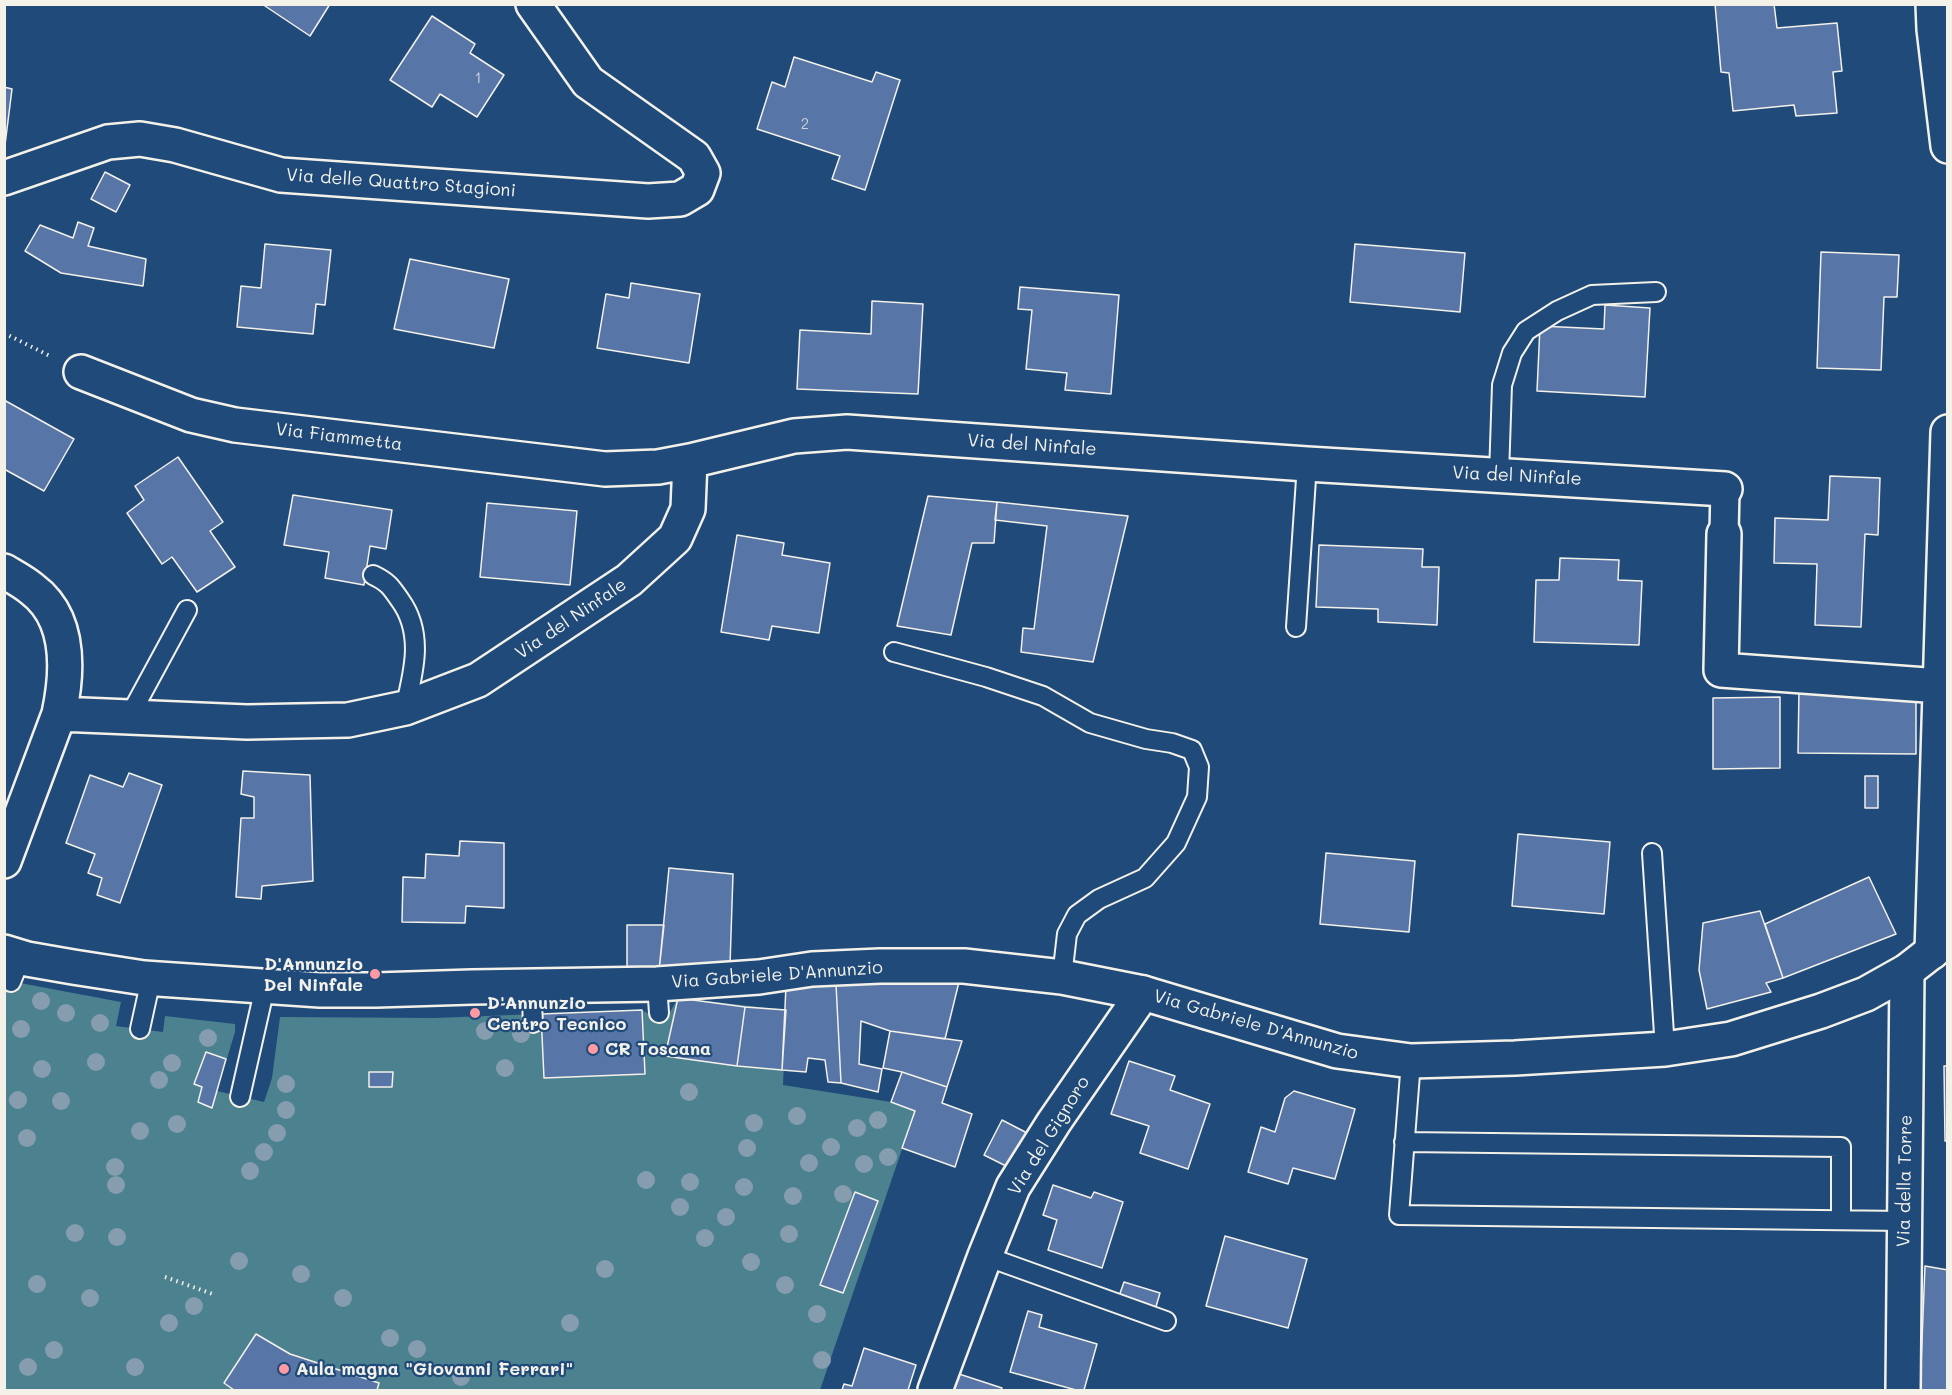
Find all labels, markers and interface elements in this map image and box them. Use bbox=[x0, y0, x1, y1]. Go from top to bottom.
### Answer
house number: 1 bbox=[475, 69, 481, 87]
house number: 2 bbox=[801, 115, 809, 133]
street label: Via delle Quattro Stagioni bbox=[285, 164, 517, 202]
street label: Via Fiammetta bbox=[274, 418, 404, 456]
street label: Via del Ninfale bbox=[967, 430, 1097, 460]
street label: Via del Ninfale bbox=[1452, 462, 1582, 490]
street label: Via del Ninfale bbox=[511, 574, 631, 664]
place label: D'Annunzio Del Ninfale bbox=[264, 953, 363, 996]
street label: Via Gabriele D'Annunzio bbox=[671, 957, 883, 993]
marker: D'Annunzio Del Ninfale bbox=[368, 967, 382, 981]
street label: Via Gabriele D'Annunzio bbox=[1151, 985, 1361, 1065]
place label: D'Annunzio Centro Tecnico bbox=[487, 992, 626, 1034]
marker: D'Annunzio Centro Tecnico bbox=[468, 1006, 482, 1020]
place label: CR Toscana bbox=[605, 1038, 711, 1060]
marker: CR Toscana bbox=[586, 1042, 600, 1056]
street label: Via del Gignoro bbox=[1004, 1072, 1094, 1200]
street label: Via della Torre bbox=[1893, 1115, 1917, 1247]
place label: Aula magna "Giovanni Ferrari" bbox=[296, 1358, 573, 1380]
marker: Aula magna "Giovanni Ferrari" bbox=[277, 1362, 291, 1376]

